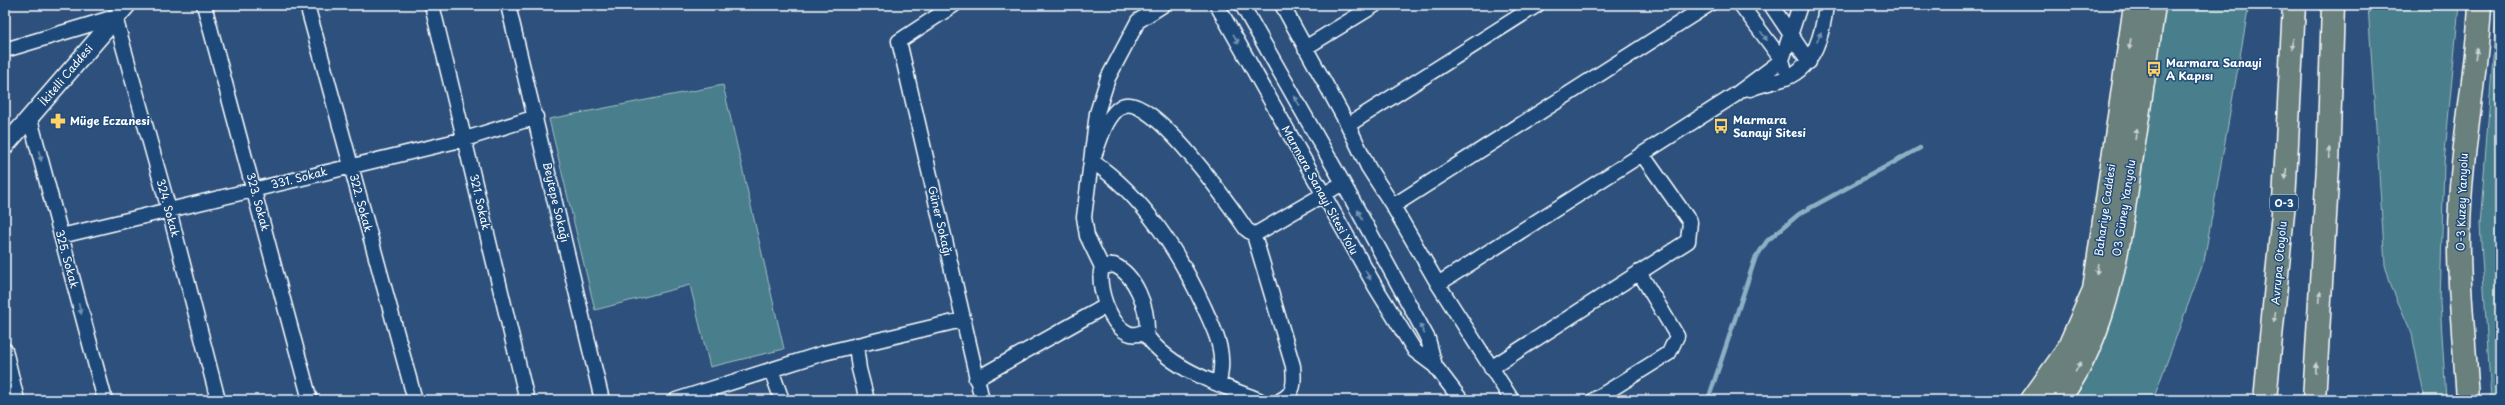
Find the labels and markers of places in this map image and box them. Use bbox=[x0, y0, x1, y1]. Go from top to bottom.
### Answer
place label: Marmara Sanayi A Kapısı bbox=[2166, 54, 2262, 84]
bus stop icon: Marmara Sanayi A Kapısı bbox=[2145, 60, 2163, 78]
place label: Marmara Sanayi Sitesi bbox=[1733, 111, 1806, 141]
pharmacy icon: Müge Eczanesi bbox=[49, 112, 67, 130]
place label: Müge Eczanesi bbox=[70, 112, 150, 129]
bus stop icon: Marmara Sanayi Sitesi bbox=[1712, 117, 1730, 135]

